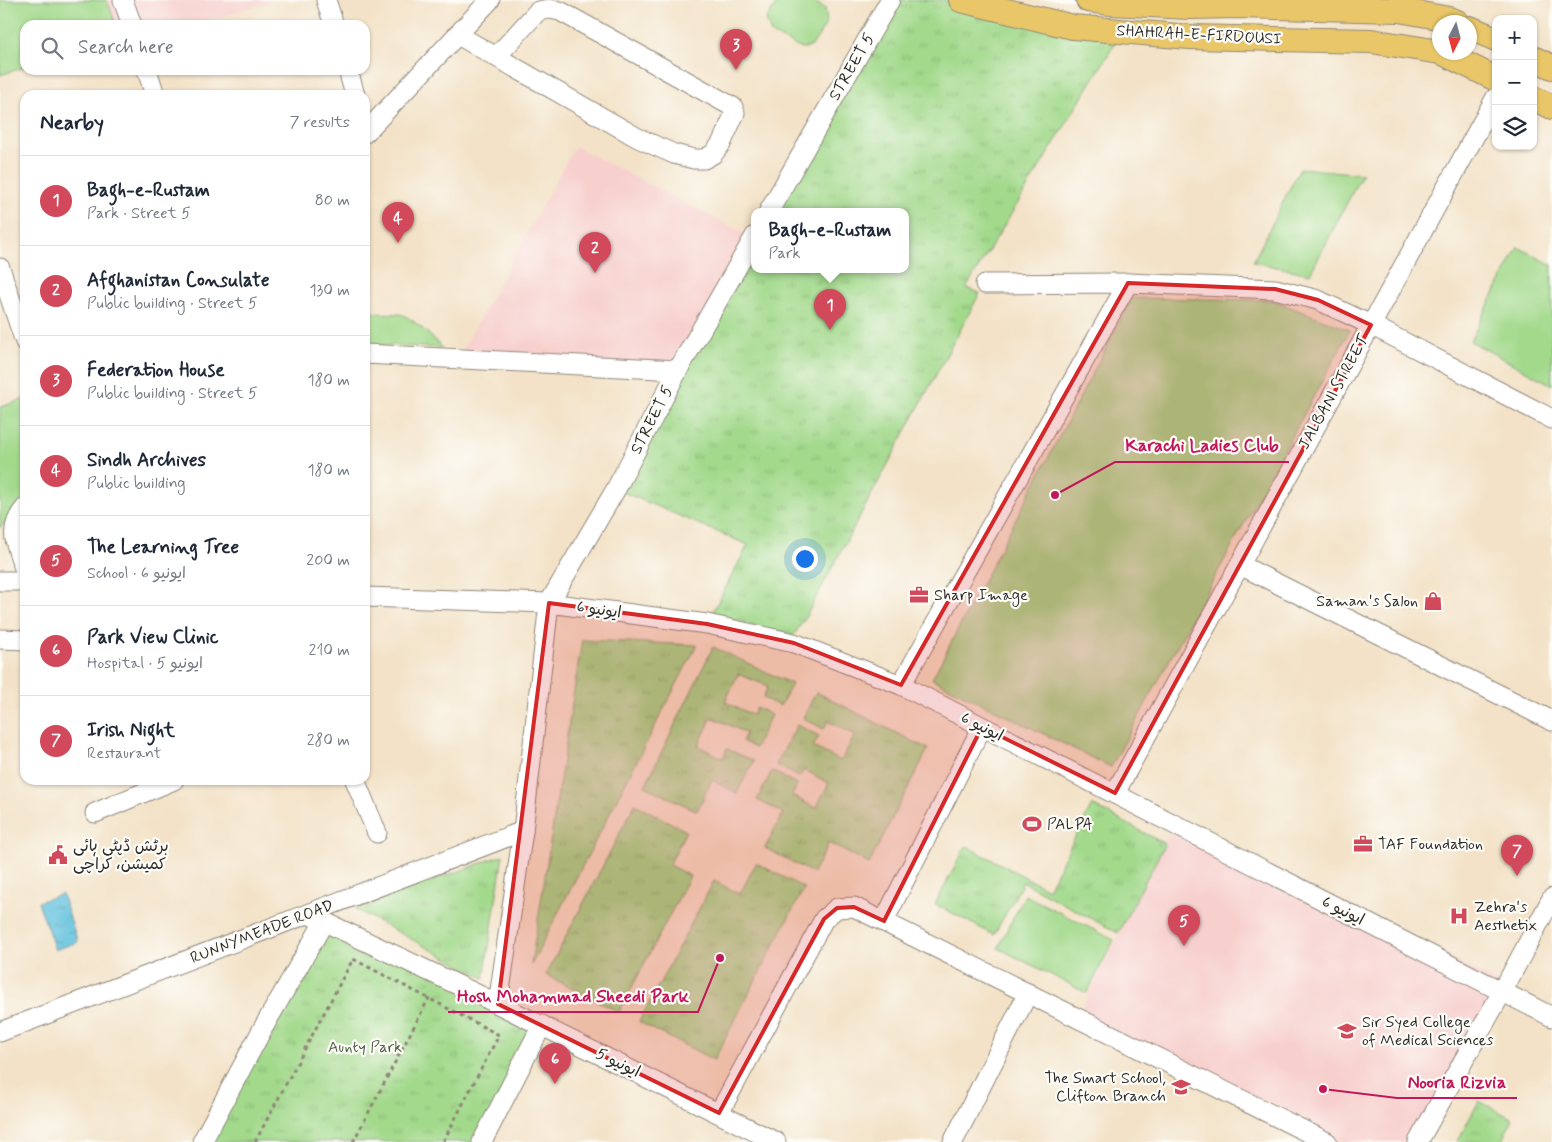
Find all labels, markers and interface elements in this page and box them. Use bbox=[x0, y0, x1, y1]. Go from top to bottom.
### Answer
north arrow bbox=[1432, 15, 1477, 60]
map controls bbox=[1492, 15, 1537, 150]
button: + bbox=[1492, 15, 1537, 60]
search box bbox=[20, 20, 370, 75]
street label: SHAHRAH-E-FIRDOUSI bbox=[1116, 20, 1282, 50]
pin: 3 bbox=[720, 29, 752, 70]
street label: STREET 5 bbox=[824, 30, 880, 104]
icon: search bbox=[38, 34, 66, 62]
text: Search here bbox=[78, 35, 174, 60]
button: − bbox=[1492, 60, 1537, 105]
button: layers bbox=[1492, 105, 1537, 150]
text: Nearby bbox=[40, 109, 104, 137]
text: 7 results bbox=[290, 112, 350, 133]
text: Bagh-e-Rustam bbox=[87, 178, 210, 203]
text: 1 bbox=[52, 190, 60, 211]
text: 80 m bbox=[315, 190, 350, 211]
pin: 4 bbox=[382, 202, 414, 243]
text: Park · Street 5 bbox=[87, 203, 191, 224]
popup bbox=[751, 208, 909, 273]
text: Bagh-e-Rustam bbox=[769, 218, 891, 243]
pin: 2 bbox=[579, 232, 611, 273]
text: Park bbox=[769, 243, 800, 264]
text: Afghanistan Consulate bbox=[87, 268, 270, 293]
text: 2 bbox=[52, 280, 60, 301]
text: 130 m bbox=[309, 280, 350, 301]
pin: 1 bbox=[814, 289, 846, 330]
text: Public building · Street 5 bbox=[87, 293, 258, 314]
street label: JALBANI STREET bbox=[1294, 330, 1375, 453]
text: Federation House bbox=[87, 358, 225, 383]
text: 3 bbox=[52, 370, 60, 391]
text: 180 m bbox=[307, 370, 350, 391]
street label: STREET 5 bbox=[626, 382, 678, 458]
text: Public building · Street 5 bbox=[87, 383, 258, 404]
callout: Karachi Ladies Club bbox=[1115, 429, 1289, 462]
text: Karachi Ladies Club bbox=[1125, 434, 1279, 458]
text: Sindh Archives bbox=[87, 448, 206, 473]
text: 4 bbox=[51, 460, 61, 481]
text: 180 m bbox=[307, 460, 350, 481]
text: Public building bbox=[87, 473, 186, 494]
text: The Learning Tree bbox=[87, 535, 239, 560]
your location bbox=[792, 546, 818, 572]
text: 5 bbox=[51, 550, 61, 571]
text: 200 m bbox=[306, 550, 350, 571]
text: School · ایونیو 6 bbox=[87, 563, 186, 584]
office icon: Sharp Image bbox=[908, 584, 930, 606]
place label: Sharp Image bbox=[934, 585, 1028, 607]
shop icon: Saman's Salon bbox=[1422, 590, 1444, 612]
place label: Saman's Salon bbox=[1316, 591, 1418, 612]
street label: ایونیو 6 bbox=[575, 596, 623, 624]
text: Park View Clinic bbox=[87, 625, 219, 650]
text: 6 bbox=[52, 640, 60, 661]
text: 210 m bbox=[309, 640, 350, 661]
text: Hospital · ایونیو 5 bbox=[87, 653, 203, 674]
street label: ایونیو 6 bbox=[957, 707, 1007, 747]
text: Irish Night bbox=[87, 718, 175, 743]
text: 7 bbox=[51, 730, 61, 751]
text: 280 m bbox=[307, 730, 350, 751]
text: Restaurant bbox=[87, 743, 161, 764]
sports icon: PALPA bbox=[1021, 813, 1043, 835]
place label: PALPA bbox=[1047, 814, 1093, 835]
office icon: TAF Foundation bbox=[1352, 833, 1374, 855]
place label: TAF Foundation bbox=[1378, 834, 1483, 855]
pin: 7 bbox=[1501, 835, 1533, 876]
place label: برٹش ڈپٹی ہائی کمیشن، کراچی bbox=[73, 836, 169, 875]
public building icon: برٹش ڈپٹی ہائی کمیشن، کراچی bbox=[47, 844, 69, 866]
street label: ایونیو 6 bbox=[1318, 891, 1368, 931]
street label: RUNNYMEADE ROAD bbox=[187, 895, 337, 969]
place label: Zehra's Aesthetix bbox=[1474, 897, 1537, 936]
pin: 5 bbox=[1168, 905, 1200, 946]
hospital icon: Zehra's Aesthetix bbox=[1448, 905, 1470, 927]
callout: Hosh Mohammad Sheedi Park bbox=[448, 979, 698, 1012]
text: Hosh Mohammad Sheedi Park bbox=[457, 985, 690, 1009]
place label: Sir Syed College of Medical Sciences bbox=[1362, 1012, 1493, 1051]
school or university icon: Sir Syed College of Medical Sciences bbox=[1336, 1020, 1358, 1042]
park label: Aunty Park bbox=[328, 1037, 402, 1058]
pin: 6 bbox=[539, 1043, 571, 1084]
street label: ایونیو 5 bbox=[592, 1043, 644, 1083]
callout: Nooria Rizvia bbox=[1397, 1065, 1517, 1098]
place label: The Smart School, Clifton Branch bbox=[1045, 1068, 1166, 1107]
text: Nooria Rizvia bbox=[1408, 1071, 1506, 1095]
school or university icon: The Smart School, Clifton Branch bbox=[1170, 1076, 1192, 1098]

